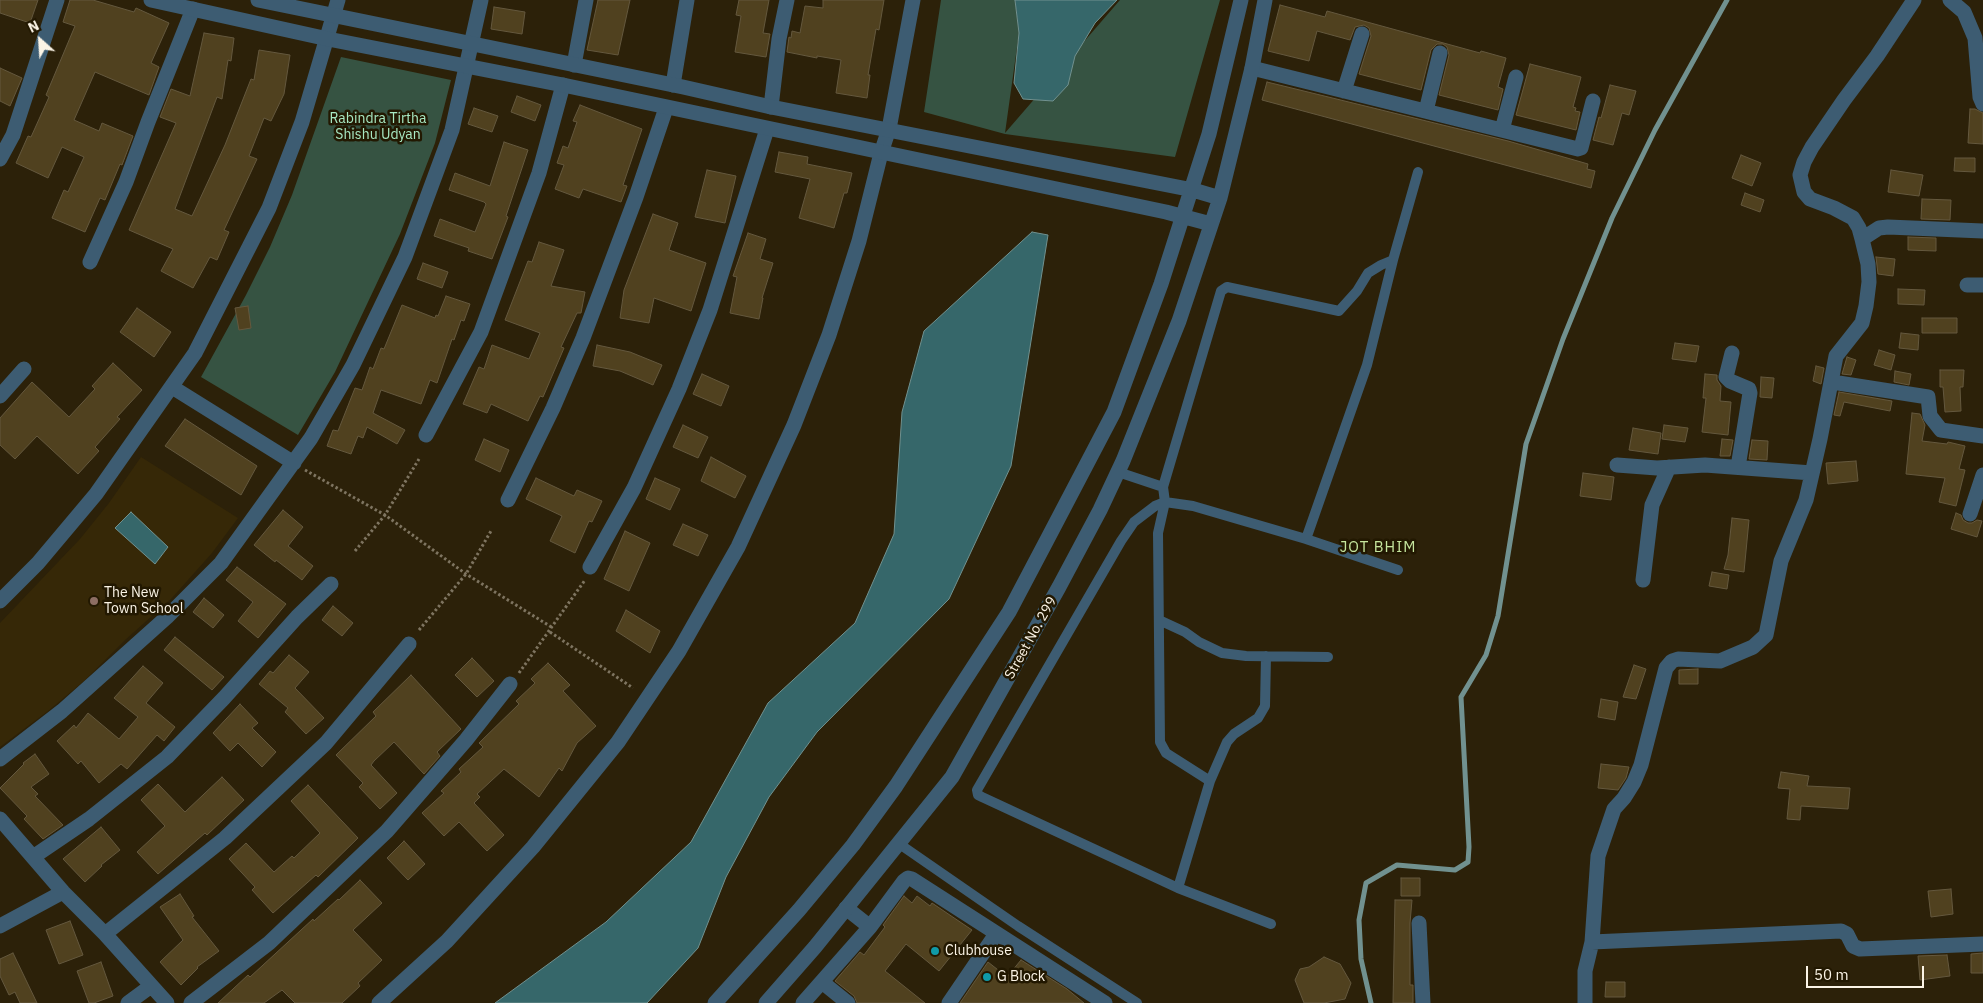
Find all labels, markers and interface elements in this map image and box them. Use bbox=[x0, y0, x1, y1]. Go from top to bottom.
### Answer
north arrow bbox=[15, 15, 65, 65]
text: N bbox=[25, 16, 42, 37]
park label: Rabindra Tirtha Shishu Udyan bbox=[330, 111, 426, 144]
district label: JOT BHIM bbox=[1339, 539, 1417, 557]
place label: The New Town School bbox=[104, 585, 183, 618]
street label: Street No. 299 bbox=[1001, 594, 1061, 682]
marker: The New Town School bbox=[88, 595, 100, 607]
place label: Clubhouse bbox=[945, 943, 1012, 959]
marker: Clubhouse bbox=[929, 945, 941, 957]
scale bar bbox=[1808, 956, 1926, 988]
text: 50 m bbox=[1814, 965, 1849, 984]
place label: G Block bbox=[997, 969, 1045, 985]
marker: G Block bbox=[981, 971, 993, 983]

